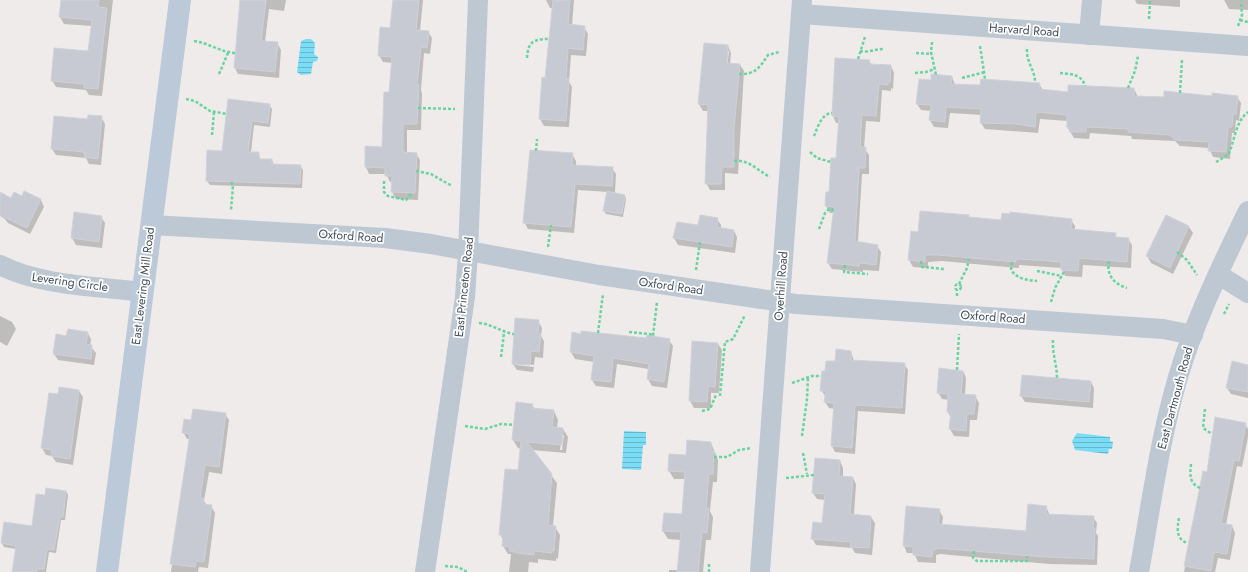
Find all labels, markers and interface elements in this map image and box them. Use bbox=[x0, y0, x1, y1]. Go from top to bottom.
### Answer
street label: Harvard Road bbox=[988, 19, 1060, 41]
street label: Oxford Road bbox=[318, 225, 384, 247]
street label: East Levering Mill Road bbox=[127, 226, 159, 346]
street label: East Princeton Road bbox=[450, 236, 478, 338]
street label: Overhill Road bbox=[770, 251, 792, 321]
street label: Levering Circle bbox=[31, 268, 109, 296]
street label: Oxford Road bbox=[638, 273, 704, 299]
street label: Oxford Road bbox=[960, 306, 1026, 328]
street label: East Dartmouth Road bbox=[1153, 345, 1197, 451]

